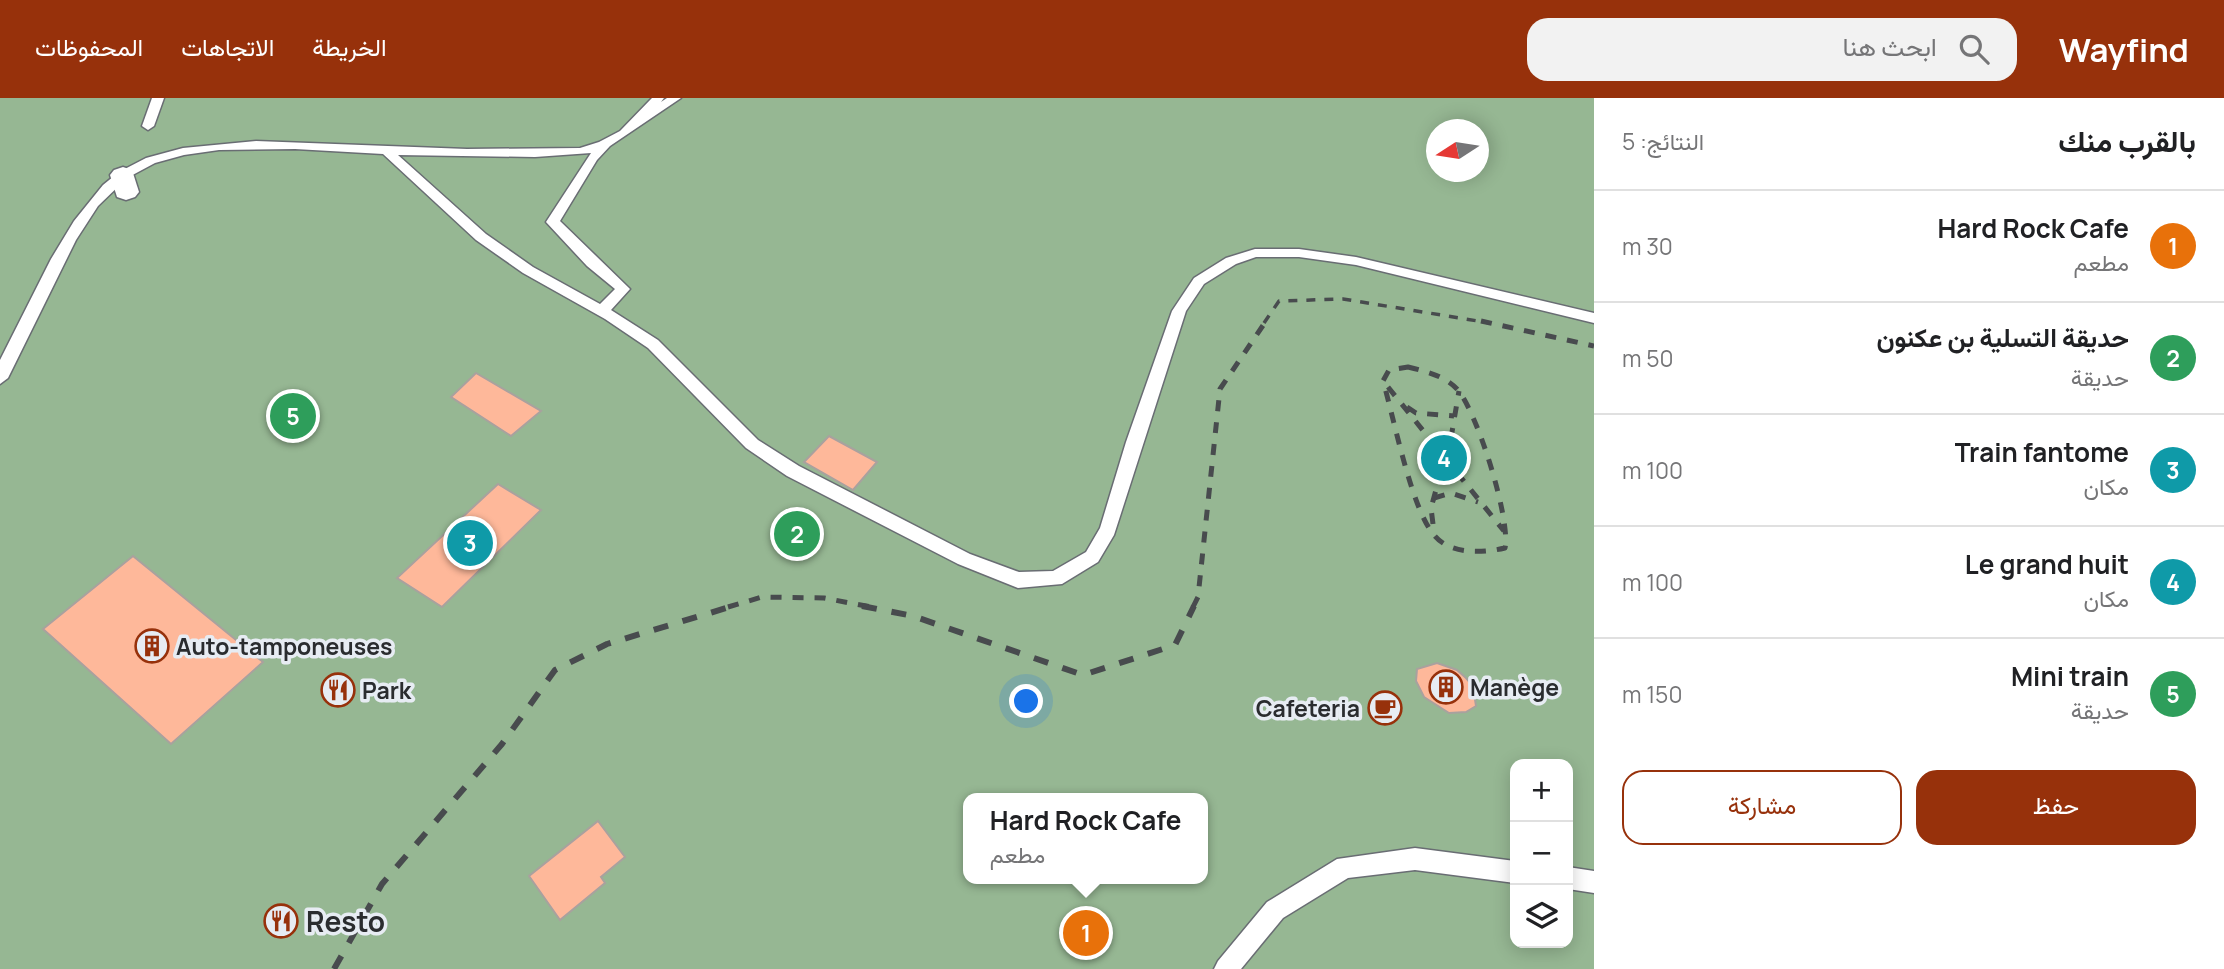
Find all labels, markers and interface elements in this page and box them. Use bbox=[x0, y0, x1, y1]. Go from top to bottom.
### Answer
search box bbox=[1527, 18, 2017, 81]
text: Wayfind bbox=[2059, 27, 2189, 72]
text: ابحث هنا bbox=[1842, 28, 1937, 64]
text: المحفوظات bbox=[35, 30, 143, 63]
text: الاتجاهات bbox=[181, 30, 274, 63]
text: الخريطة bbox=[312, 30, 387, 63]
icon: search bbox=[1955, 30, 1993, 68]
north arrow bbox=[1426, 119, 1489, 182]
text: بالقرب منك bbox=[2058, 120, 2196, 161]
text: النتائج: 5 bbox=[1622, 125, 1704, 157]
text: Hard Rock Cafe bbox=[1937, 210, 2129, 246]
text: 30 m bbox=[1622, 230, 1673, 262]
text: 1 bbox=[2168, 230, 2178, 262]
text: مطعم bbox=[2073, 246, 2129, 278]
text: حديقة التسلية بن عكنون bbox=[1877, 319, 2129, 355]
text: 50 m bbox=[1622, 342, 1673, 374]
text: 2 bbox=[2166, 342, 2180, 374]
text: حديقة bbox=[2071, 361, 2129, 393]
pin: 5 bbox=[270, 390, 316, 442]
pin: 4 bbox=[1421, 432, 1467, 484]
text: Train fantome bbox=[1955, 434, 2129, 470]
text: 100 m bbox=[1622, 454, 1683, 486]
text: 3 bbox=[2166, 454, 2180, 486]
text: مكان bbox=[2083, 470, 2129, 502]
pin: 2 bbox=[774, 508, 820, 560]
pin: 3 bbox=[447, 517, 493, 569]
text: Le grand huit bbox=[1965, 546, 2129, 582]
text: 100 m bbox=[1622, 566, 1683, 598]
text: 4 bbox=[2166, 566, 2180, 598]
text: مكان bbox=[2083, 582, 2129, 614]
building icon: Auto-tamponeuses bbox=[133, 627, 171, 665]
place label: Auto-tamponeuses bbox=[176, 630, 392, 662]
text: Mini train bbox=[2011, 658, 2129, 694]
building icon: Manège bbox=[1427, 668, 1465, 706]
restaurant icon: Park bbox=[319, 671, 357, 709]
place label: Manège bbox=[1470, 671, 1559, 703]
place label: Park bbox=[362, 674, 412, 706]
text: 150 m bbox=[1622, 678, 1682, 710]
text: 5 bbox=[2166, 678, 2180, 710]
your location bbox=[1009, 684, 1043, 718]
cafe icon: Cafeteria bbox=[1366, 689, 1404, 727]
place label: Cafeteria bbox=[1256, 692, 1360, 724]
text: حديقة bbox=[2071, 694, 2129, 726]
map controls bbox=[1510, 759, 1573, 948]
button: + bbox=[1510, 759, 1573, 822]
button: مشاركة bbox=[1622, 770, 1902, 845]
button: حفظ bbox=[1916, 770, 2196, 845]
popup bbox=[963, 793, 1208, 884]
text: Hard Rock Cafe bbox=[990, 802, 1181, 838]
button: − bbox=[1510, 822, 1573, 885]
text: مطعم bbox=[990, 838, 1045, 870]
button: layers bbox=[1510, 885, 1573, 948]
restaurant icon: Resto bbox=[262, 902, 300, 940]
place label: Resto bbox=[306, 902, 385, 940]
pin: 1 bbox=[1063, 907, 1109, 959]

